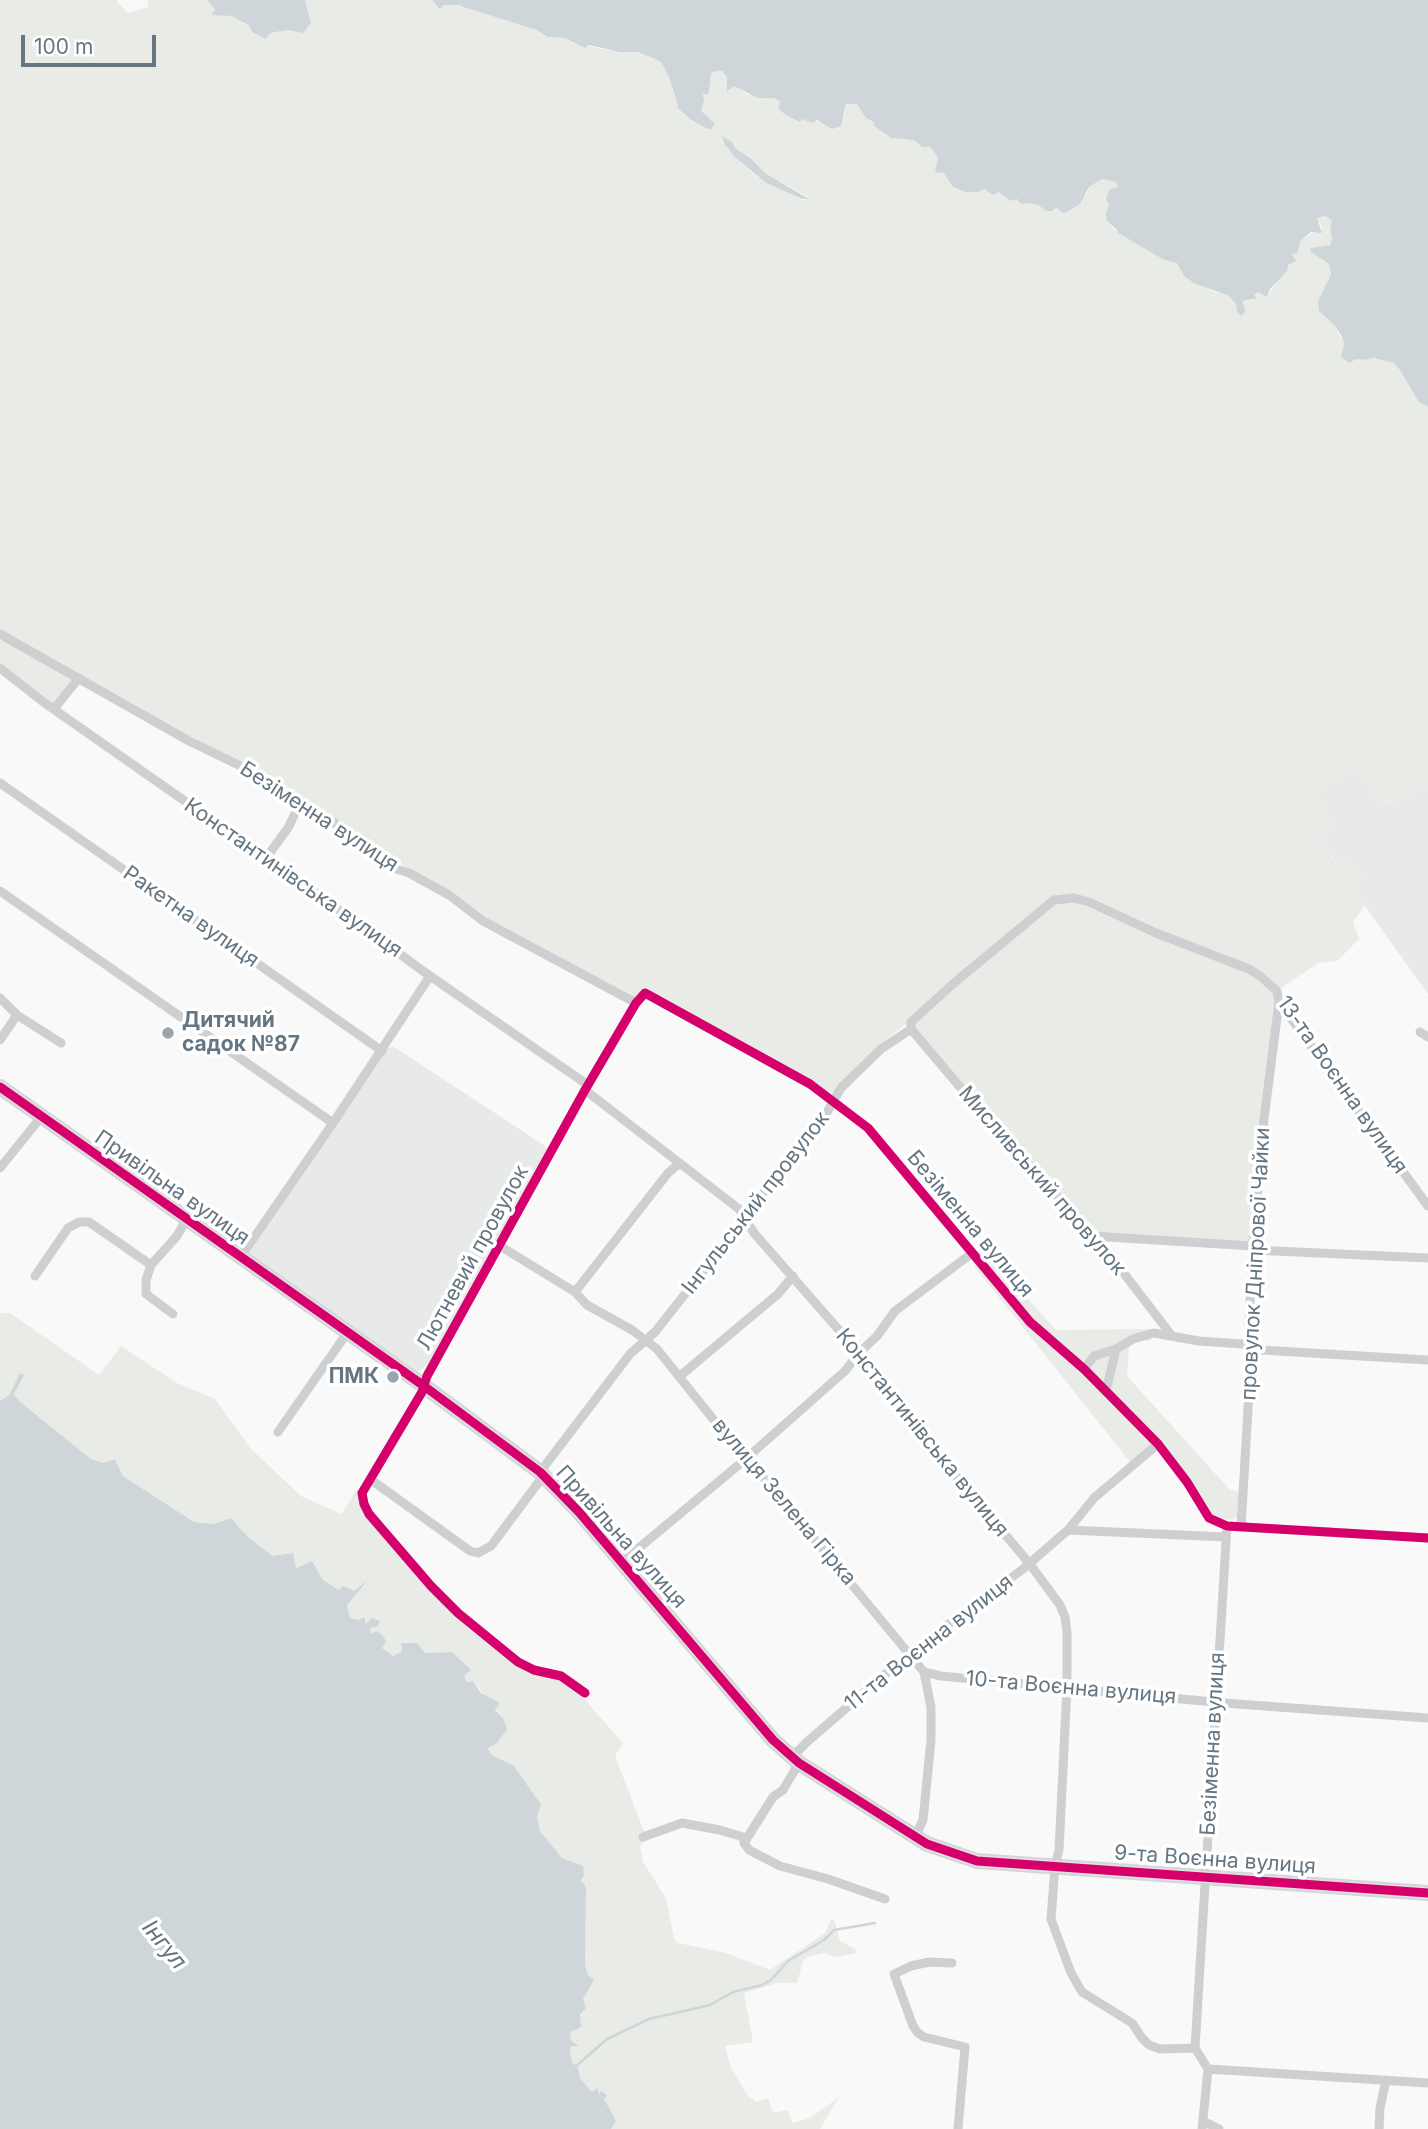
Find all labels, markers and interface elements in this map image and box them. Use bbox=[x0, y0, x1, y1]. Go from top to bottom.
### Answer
scale bar bbox=[24, 21, 159, 65]
text: 100 m bbox=[34, 34, 93, 59]
street label: Безіменна вулиця bbox=[235, 756, 403, 878]
street label: Константинівська вулиця bbox=[179, 793, 407, 963]
street label: Ракетна вулиця bbox=[118, 861, 264, 973]
street label: 13-та Воєнна вулиця bbox=[1271, 991, 1413, 1179]
place label: Дитячий садок №87 bbox=[182, 1008, 300, 1058]
marker: Дитячий садок №87 bbox=[160, 1025, 176, 1041]
street label: Мисливський провулок bbox=[953, 1081, 1131, 1281]
street label: Інгульський провулок bbox=[677, 1107, 835, 1299]
street label: Привільна вулиця bbox=[90, 1125, 254, 1251]
street label: провулок Дніпрової Чайки bbox=[1236, 1127, 1276, 1401]
street label: Безіменна вулиця bbox=[901, 1146, 1039, 1302]
street label: Лютневий провулок bbox=[412, 1161, 534, 1355]
street label: Константинівська вулиця bbox=[830, 1324, 1014, 1542]
place label: ПМК bbox=[329, 1364, 379, 1390]
marker: ПМК bbox=[385, 1369, 401, 1385]
street label: вулиця Зелена Гірка bbox=[707, 1413, 861, 1591]
street label: Привільна вулиця bbox=[550, 1461, 692, 1613]
street label: 11-та Воєнна вулиця bbox=[840, 1570, 1018, 1716]
street label: Безіменна вулиця bbox=[1196, 1652, 1230, 1836]
street label: 10-та Воєнна вулиця bbox=[965, 1666, 1177, 1710]
street label: 9-та Воєнна вулиця bbox=[1113, 1840, 1317, 1880]
water label: Інгул bbox=[136, 1915, 192, 1975]

